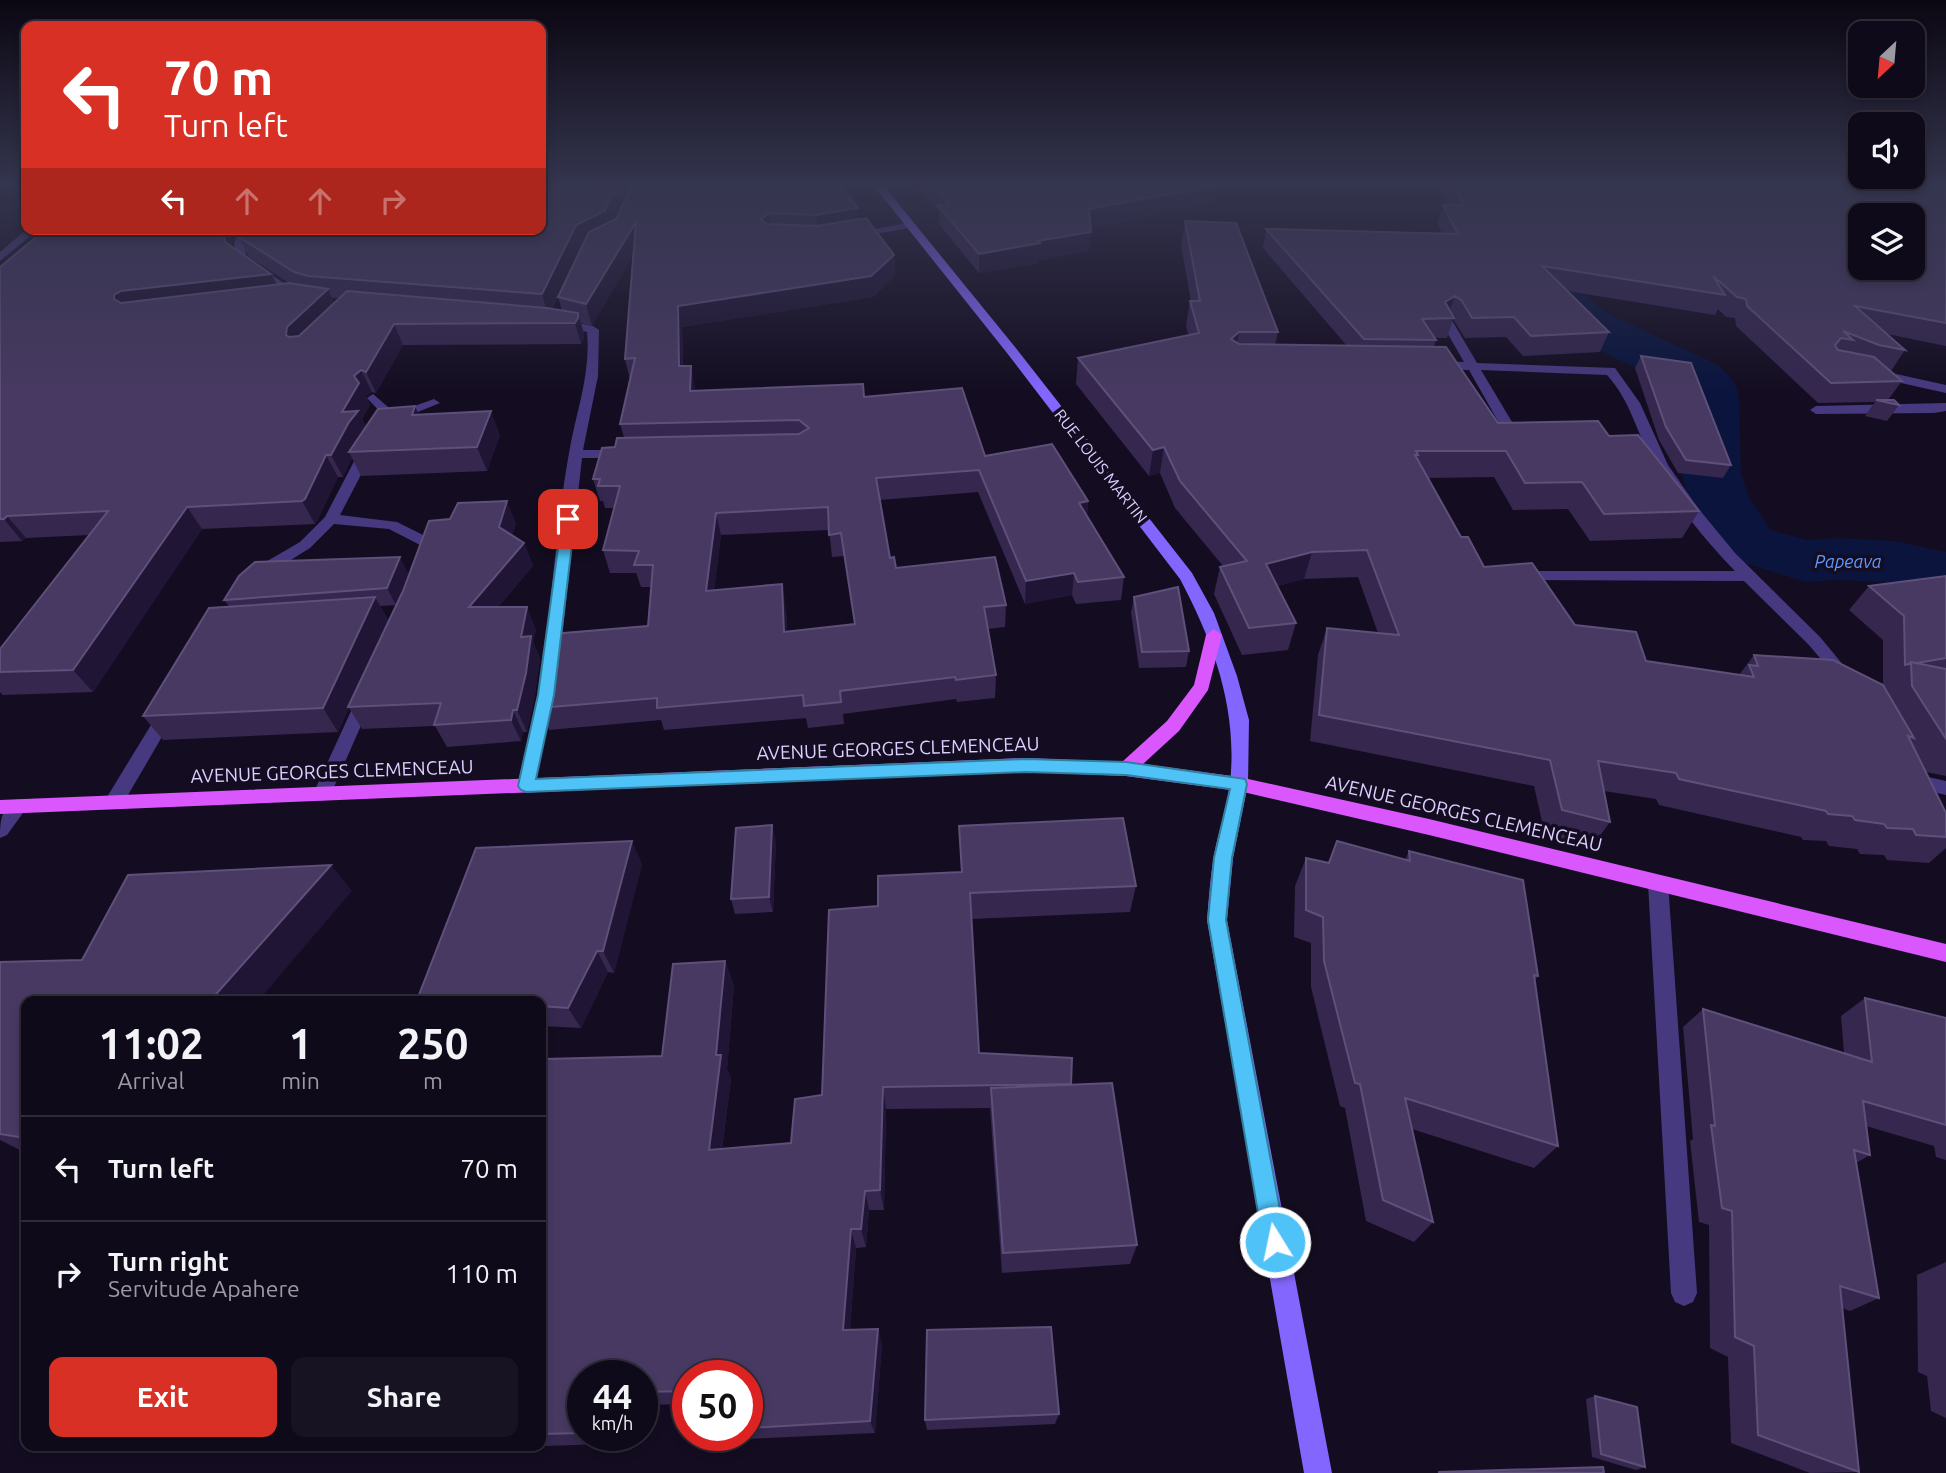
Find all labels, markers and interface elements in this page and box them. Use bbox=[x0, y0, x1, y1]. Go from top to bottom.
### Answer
north arrow bbox=[1848, 21, 1925, 98]
map controls bbox=[1848, 21, 1925, 280]
icon: left bbox=[49, 49, 140, 140]
text: 70 m bbox=[164, 49, 273, 104]
text: Turn left bbox=[164, 107, 288, 143]
button: sound bbox=[1848, 112, 1925, 189]
icon: left bbox=[155, 182, 193, 220]
icon: ahead bbox=[228, 182, 266, 220]
icon: ahead bbox=[301, 182, 339, 220]
icon: right bbox=[374, 182, 412, 220]
button: layers bbox=[1848, 203, 1925, 280]
street label: RUE LOUIS MARTIN bbox=[1051, 406, 1151, 526]
pin bbox=[538, 489, 598, 549]
icon: arrive bbox=[549, 500, 587, 538]
water label: Papeava bbox=[1815, 551, 1882, 571]
street label: AVENUE GEORGES CLEMENCEAU bbox=[756, 732, 1040, 764]
street label: AVENUE GEORGES CLEMENCEAU bbox=[190, 755, 474, 787]
street label: AVENUE GEORGES CLEMENCEAU bbox=[1324, 770, 1604, 856]
text: 11:02 bbox=[99, 1020, 204, 1067]
text: 1 bbox=[289, 1020, 312, 1067]
text: 250 bbox=[397, 1020, 468, 1067]
text: Arrival bbox=[118, 1068, 185, 1093]
text: min bbox=[281, 1068, 320, 1093]
text: m bbox=[423, 1068, 443, 1093]
icon: left bbox=[49, 1150, 87, 1188]
text: Turn left bbox=[108, 1154, 214, 1183]
text: 70 m bbox=[460, 1154, 518, 1183]
position arrow bbox=[1238, 1205, 1312, 1279]
text: Turn right bbox=[108, 1247, 229, 1276]
icon: right bbox=[49, 1255, 87, 1293]
text: 110 m bbox=[446, 1259, 518, 1288]
text: Servitude Apahere bbox=[108, 1276, 300, 1301]
button: Exit bbox=[49, 1357, 277, 1437]
button: Share bbox=[291, 1357, 518, 1437]
speed limit sign: 50 bbox=[672, 1360, 763, 1451]
text: 44 bbox=[593, 1376, 632, 1416]
text: km/h bbox=[592, 1413, 633, 1433]

